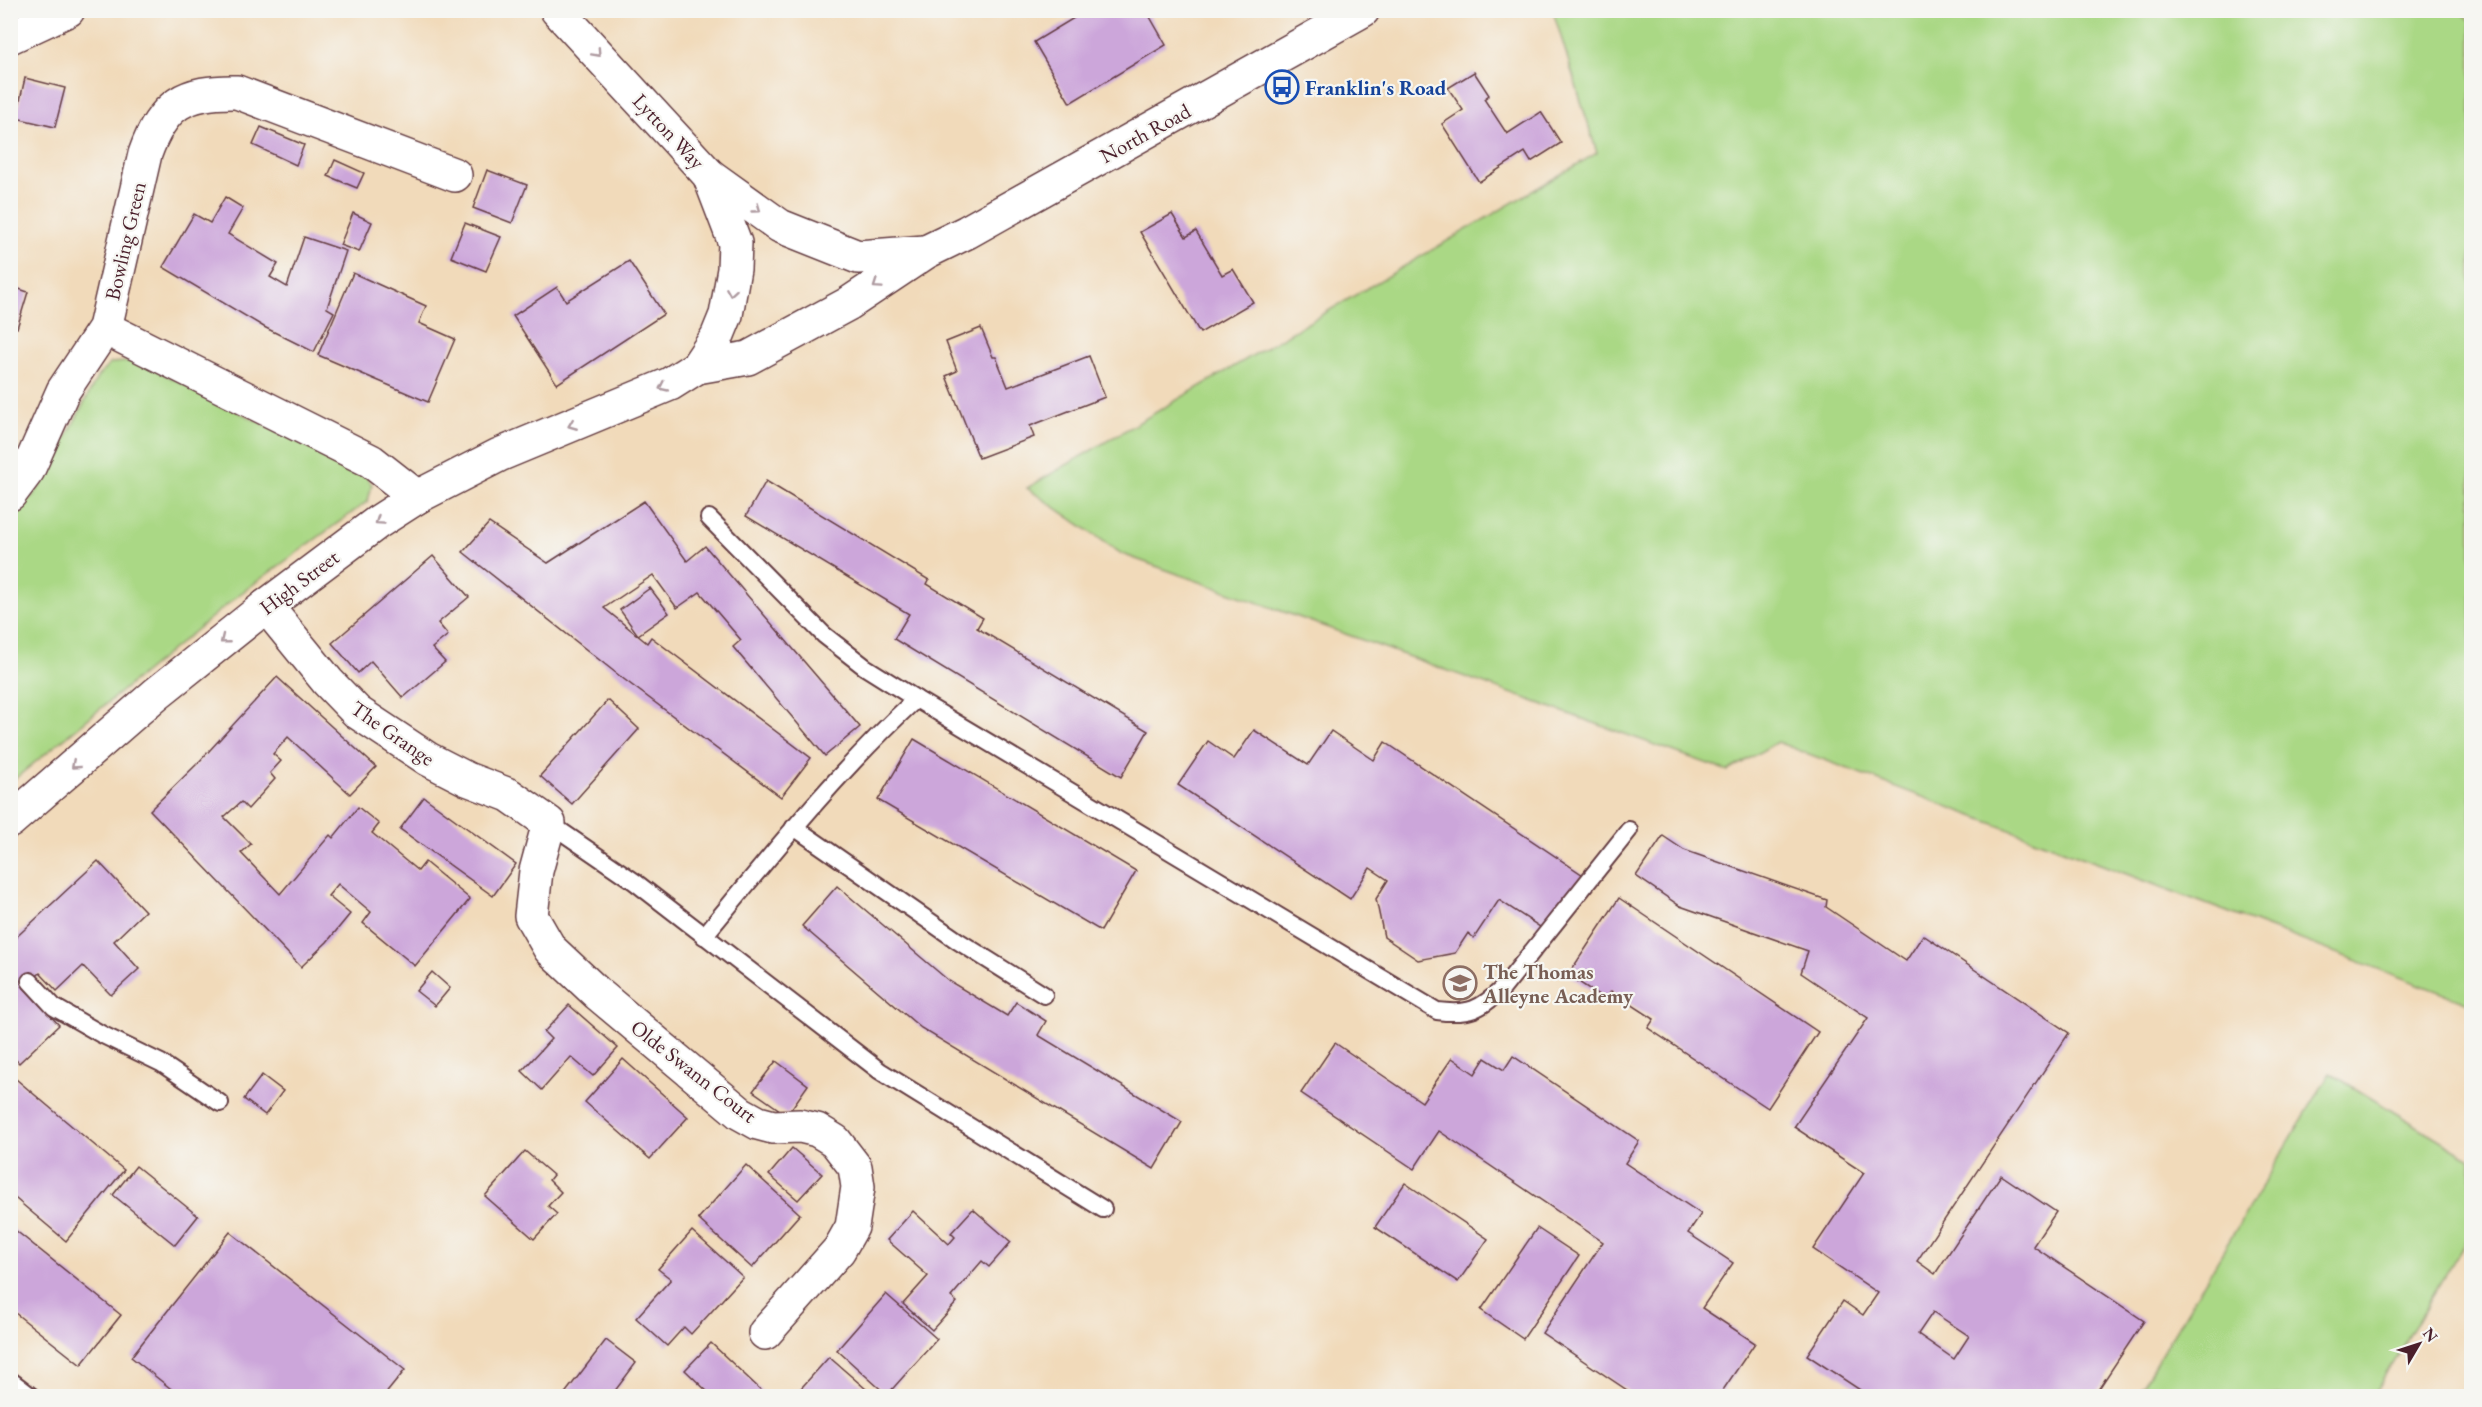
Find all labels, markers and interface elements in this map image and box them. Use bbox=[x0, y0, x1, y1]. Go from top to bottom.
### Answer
one-way arrow bbox=[590, 47, 601, 57]
bus stop icon: Franklin's Road bbox=[1264, 69, 1300, 105]
place label: Franklin's Road bbox=[1305, 74, 1447, 101]
street label: Lytton Way bbox=[627, 87, 711, 175]
street label: North Road bbox=[1095, 97, 1195, 169]
street label: Bowling Green bbox=[98, 179, 152, 303]
one-way arrow bbox=[750, 202, 761, 213]
one-way arrow bbox=[873, 277, 884, 288]
one-way arrow bbox=[725, 286, 738, 296]
one-way arrow bbox=[658, 379, 669, 391]
one-way arrow bbox=[567, 418, 578, 430]
one-way arrow bbox=[375, 514, 386, 525]
street label: High Street bbox=[254, 543, 344, 621]
one-way arrow bbox=[220, 632, 231, 643]
street label: The Grange bbox=[346, 694, 440, 772]
one-way arrow bbox=[71, 758, 82, 769]
place label: The Thomas Alleyne Academy bbox=[1482, 958, 1634, 1009]
school or university icon: The Thomas Alleyne Academy bbox=[1442, 965, 1478, 1001]
street label: Olde Swann Court bbox=[626, 1013, 763, 1129]
north arrow bbox=[2389, 1314, 2449, 1374]
text: N bbox=[2418, 1323, 2443, 1347]

